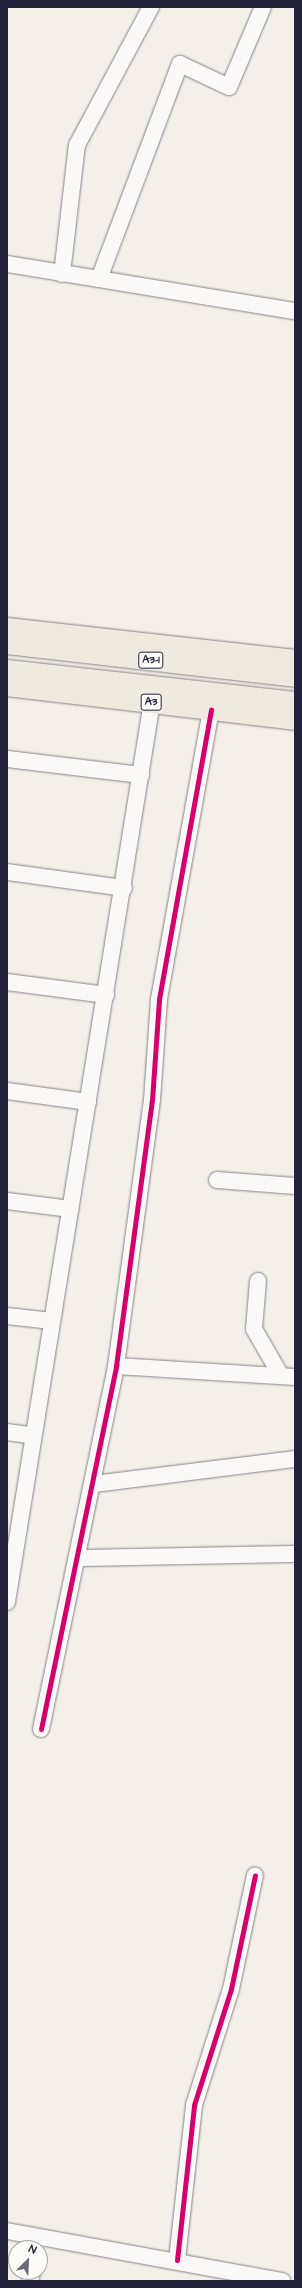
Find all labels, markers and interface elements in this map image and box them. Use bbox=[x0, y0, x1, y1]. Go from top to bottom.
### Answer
road number: A3-1 bbox=[138, 651, 164, 669]
road number: A3 bbox=[140, 693, 162, 711]
north arrow bbox=[8, 2240, 48, 2280]
text: N bbox=[26, 2241, 39, 2258]

